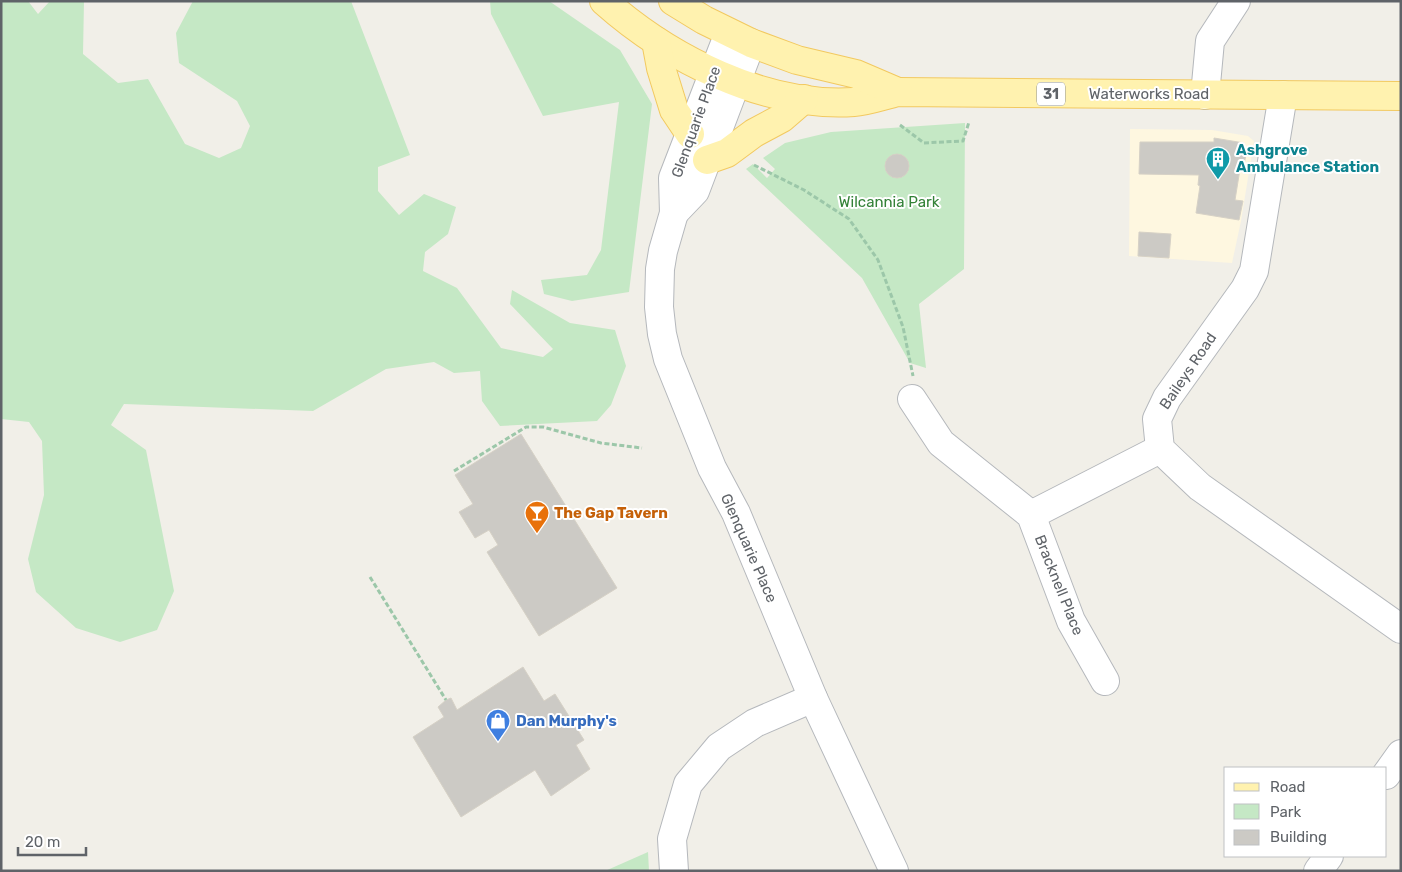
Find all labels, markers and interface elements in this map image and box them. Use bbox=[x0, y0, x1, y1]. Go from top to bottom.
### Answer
street label: Glenquarie Place bbox=[667, 64, 725, 180]
road number: 31 bbox=[1037, 82, 1065, 106]
street label: Waterworks Road bbox=[1089, 85, 1209, 103]
place label: Ashgrove Ambulance Station bbox=[1236, 141, 1379, 176]
building icon: Ashgrove Ambulance Station bbox=[1205, 146, 1231, 180]
park label: Wilcannia Park bbox=[839, 193, 940, 211]
street label: Baileys Road bbox=[1156, 329, 1220, 413]
street label: Glenquarie Place bbox=[717, 491, 781, 605]
bar icon: The Gap Tavern bbox=[524, 500, 550, 534]
place label: The Gap Tavern bbox=[554, 504, 668, 522]
street label: Bracknell Place bbox=[1031, 532, 1087, 638]
shop icon: Dan Murphy's bbox=[485, 708, 511, 742]
place label: Dan Murphy's bbox=[516, 712, 617, 730]
legend bbox=[1224, 767, 1387, 857]
text: Road bbox=[1270, 778, 1306, 796]
text: Park bbox=[1270, 803, 1301, 821]
scale bar bbox=[18, 824, 85, 856]
text: Building bbox=[1270, 828, 1327, 846]
text: 20 m bbox=[25, 833, 60, 851]

